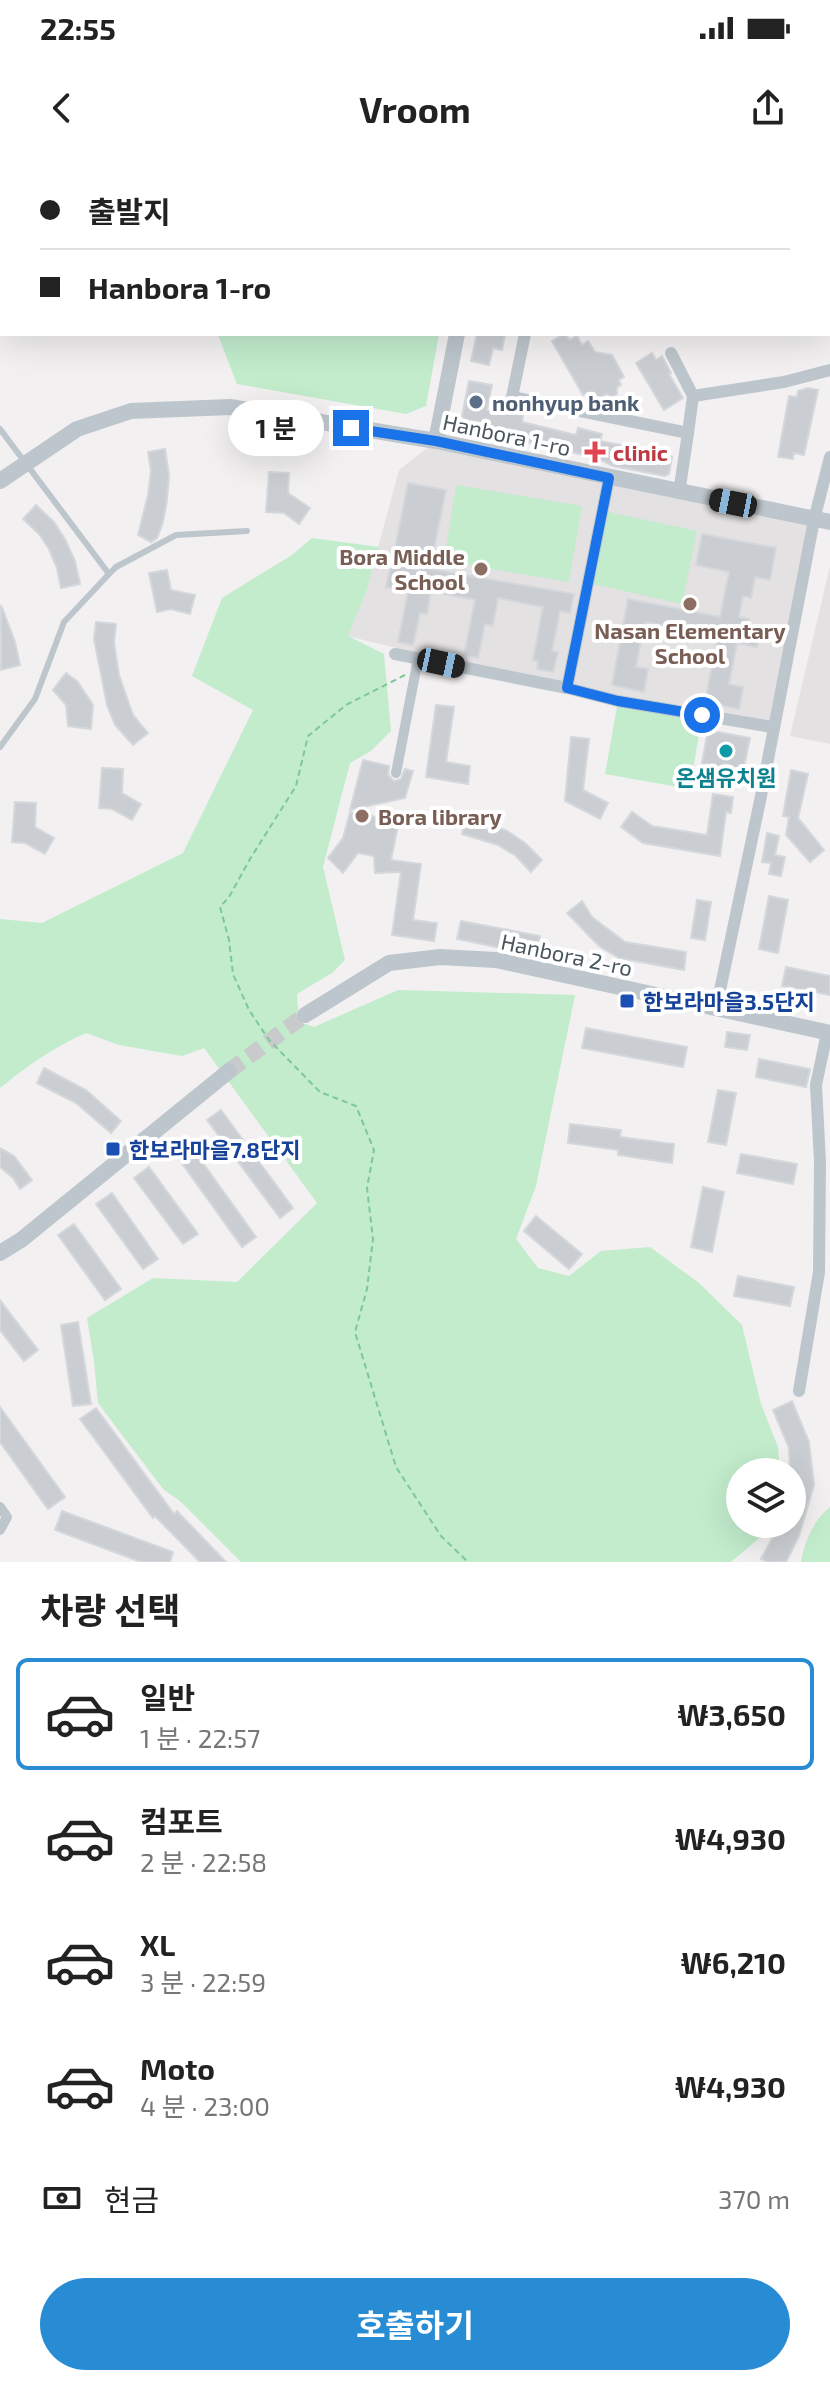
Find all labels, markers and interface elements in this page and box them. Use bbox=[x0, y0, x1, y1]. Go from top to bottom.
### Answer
text: 22:55 bbox=[40, 10, 116, 46]
icon: back bbox=[40, 86, 84, 130]
icon: share bbox=[746, 86, 790, 130]
text: Vroom bbox=[359, 87, 471, 130]
text: 출발지 bbox=[88, 193, 171, 229]
text: Hanbora 1-ro bbox=[88, 269, 271, 305]
place label: nonhyup bank bbox=[492, 389, 640, 416]
marker: nonhyup bank bbox=[467, 393, 485, 411]
callout: 1 분 bbox=[227, 400, 323, 456]
street label: Hanbora 1-ro bbox=[441, 408, 573, 460]
route end bbox=[333, 410, 369, 446]
text: 1 분 bbox=[256, 412, 296, 443]
place label: clinic bbox=[613, 439, 668, 465]
marker: clinic bbox=[584, 441, 606, 463]
car bbox=[707, 487, 759, 519]
place label: Bora Middle School bbox=[339, 543, 466, 594]
marker: Bora Middle School bbox=[472, 560, 490, 578]
marker: Nasan Elementary School bbox=[681, 595, 699, 613]
place label: Nasan Elementary School bbox=[594, 617, 786, 668]
car bbox=[415, 646, 467, 680]
route start bbox=[684, 697, 720, 733]
marker: 온샘유치원 bbox=[717, 742, 735, 760]
place label: 온샘유치원 bbox=[675, 764, 777, 790]
place label: Bora library bbox=[378, 803, 502, 830]
marker: Bora library bbox=[353, 807, 371, 825]
street label: Hanbora 2-ro bbox=[499, 927, 635, 981]
place label: 한보라마을3.5단지 bbox=[643, 988, 815, 1014]
marker: 한보라마을3.5단지 bbox=[618, 992, 636, 1010]
place label: 한보라마을7.8단지 bbox=[129, 1136, 300, 1162]
marker: 한보라마을7.8단지 bbox=[104, 1140, 122, 1158]
map controls bbox=[726, 1458, 806, 1538]
button: layers bbox=[726, 1458, 806, 1538]
text: 차량 선택 bbox=[40, 1588, 180, 1631]
icon: car bbox=[44, 1678, 116, 1750]
text: 일반 bbox=[140, 1679, 195, 1715]
text: ₩3,650 bbox=[678, 1696, 786, 1732]
text: 1 분 · 22:57 bbox=[140, 1722, 260, 1753]
icon: car bbox=[44, 1802, 116, 1874]
text: 컴포트 bbox=[140, 1803, 223, 1839]
text: ₩4,930 bbox=[675, 1820, 786, 1856]
text: 2 분 · 22:58 bbox=[140, 1846, 267, 1877]
icon: car bbox=[44, 1926, 116, 1998]
text: XL bbox=[140, 1926, 175, 1962]
text: ₩6,210 bbox=[681, 1944, 786, 1980]
text: 3 분 · 22:59 bbox=[140, 1966, 266, 1997]
icon: car bbox=[44, 2050, 116, 2122]
text: Moto bbox=[140, 2050, 215, 2086]
text: ₩4,930 bbox=[675, 2068, 786, 2104]
text: 4 분 · 23:00 bbox=[140, 2090, 270, 2121]
icon: cash bbox=[40, 2176, 84, 2220]
text: 현금 bbox=[104, 2181, 159, 2217]
text: 370 m bbox=[718, 2183, 790, 2214]
button: 호출하기 bbox=[40, 2278, 790, 2370]

